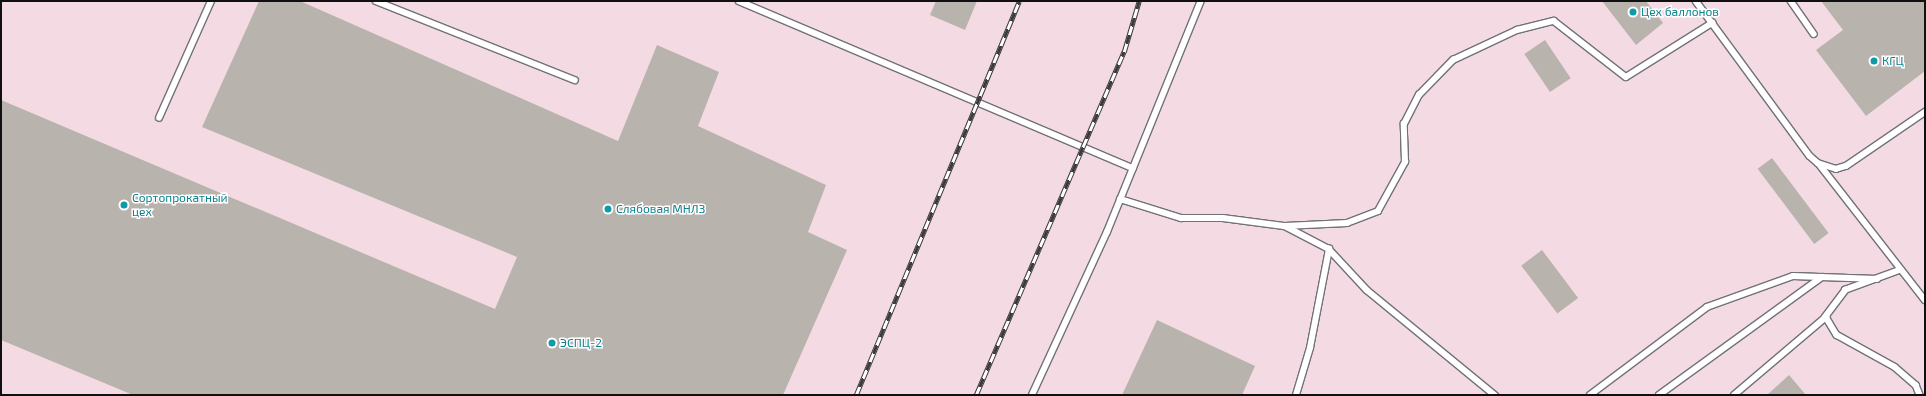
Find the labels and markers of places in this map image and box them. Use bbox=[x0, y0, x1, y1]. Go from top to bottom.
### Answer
place label: Цех баллонов bbox=[1641, 5, 1719, 19]
marker: Цех баллонов bbox=[1628, 7, 1638, 17]
place label: КГЦ bbox=[1882, 54, 1904, 68]
marker: КГЦ bbox=[1869, 56, 1879, 66]
place label: Сортопрокатный цех bbox=[132, 191, 228, 219]
marker: Сортопрокатный цех bbox=[119, 200, 129, 210]
place label: Слябовая МНЛЗ bbox=[616, 202, 705, 216]
marker: Слябовая МНЛЗ bbox=[603, 204, 613, 214]
place label: ЭСПЦ-2 bbox=[560, 336, 602, 350]
marker: ЭСПЦ-2 bbox=[547, 338, 557, 348]

